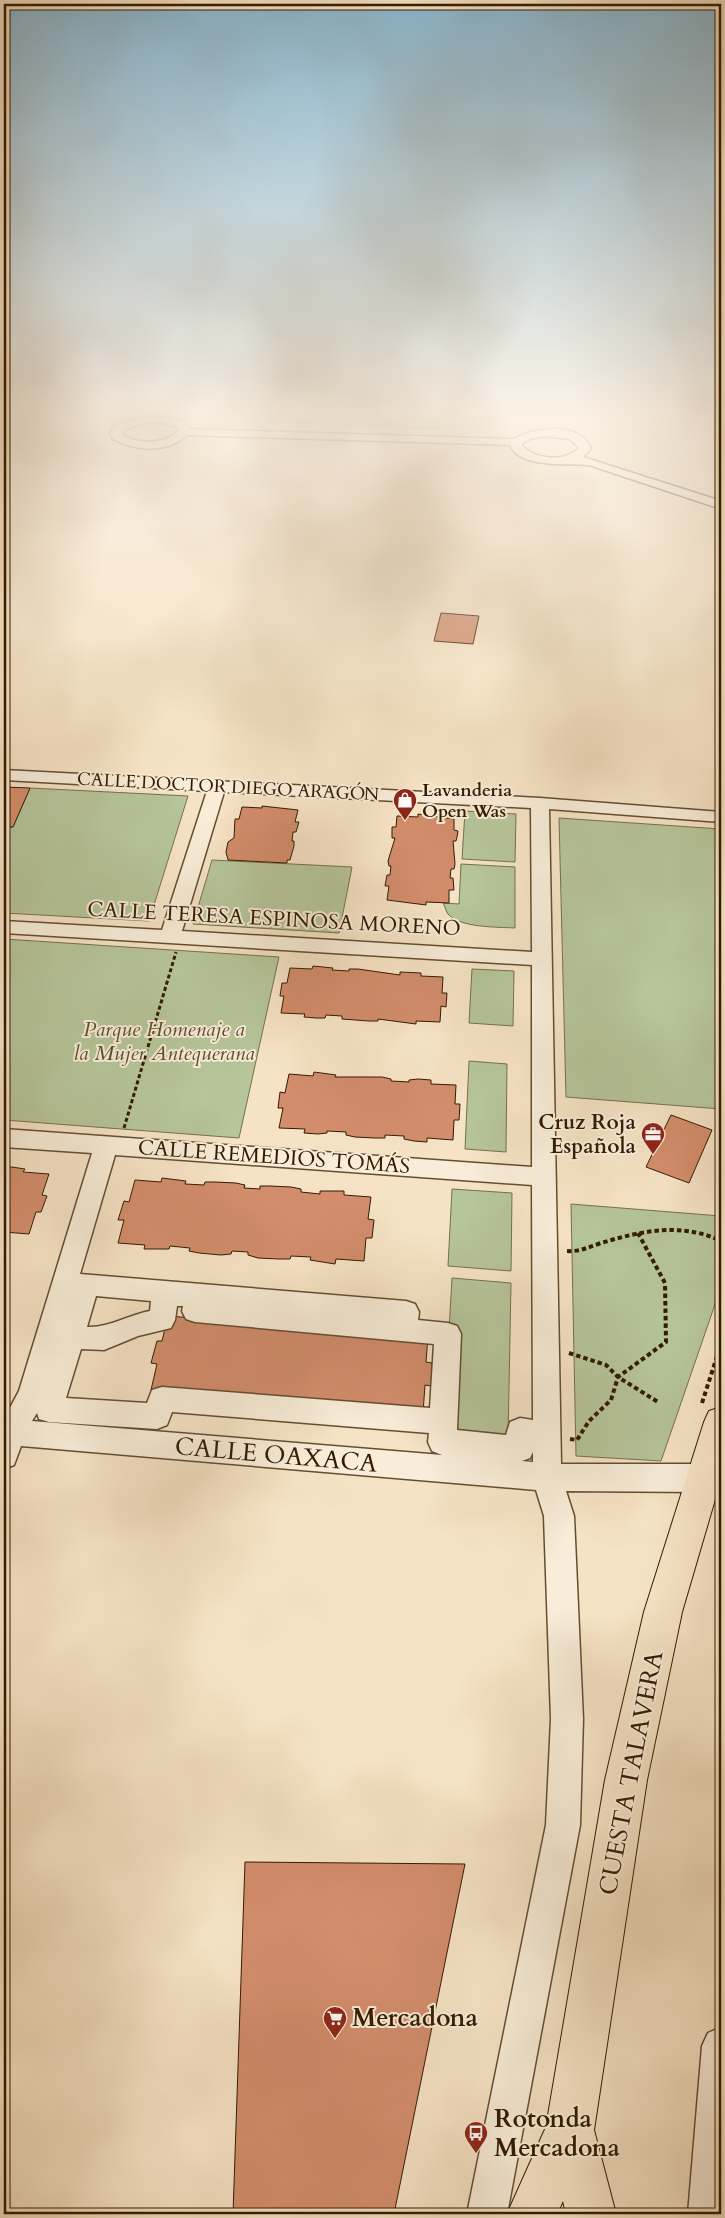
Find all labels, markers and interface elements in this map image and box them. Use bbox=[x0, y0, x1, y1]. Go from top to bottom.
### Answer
street label: CALLE DOCTOR DIEGO ARAGÓN bbox=[76, 767, 380, 807]
place label: Lavanderia Open Was bbox=[422, 778, 512, 824]
shop icon: Lavanderia Open Was bbox=[392, 787, 418, 821]
street label: CALLE TERESA ESPINOSA MORENO bbox=[87, 895, 461, 943]
park label: Parque Homenaje a la Mujer Antequerana bbox=[73, 1015, 255, 1068]
place label: Cruz Roja Española bbox=[538, 1108, 637, 1161]
office icon: Cruz Roja Española bbox=[640, 1121, 666, 1155]
street label: CALLE REMEDIOS TOMÁS bbox=[137, 1133, 411, 1181]
street label: CALLE OAXACA bbox=[173, 1429, 379, 1481]
street label: CUESTA TALAVERA bbox=[591, 1648, 671, 1898]
place label: Mercadona bbox=[352, 2001, 478, 2035]
supermarket icon: Mercadona bbox=[322, 2005, 348, 2039]
place label: Rotonda Mercadona bbox=[494, 2102, 620, 2165]
bus stop icon: Rotonda Mercadona bbox=[463, 2120, 489, 2154]

